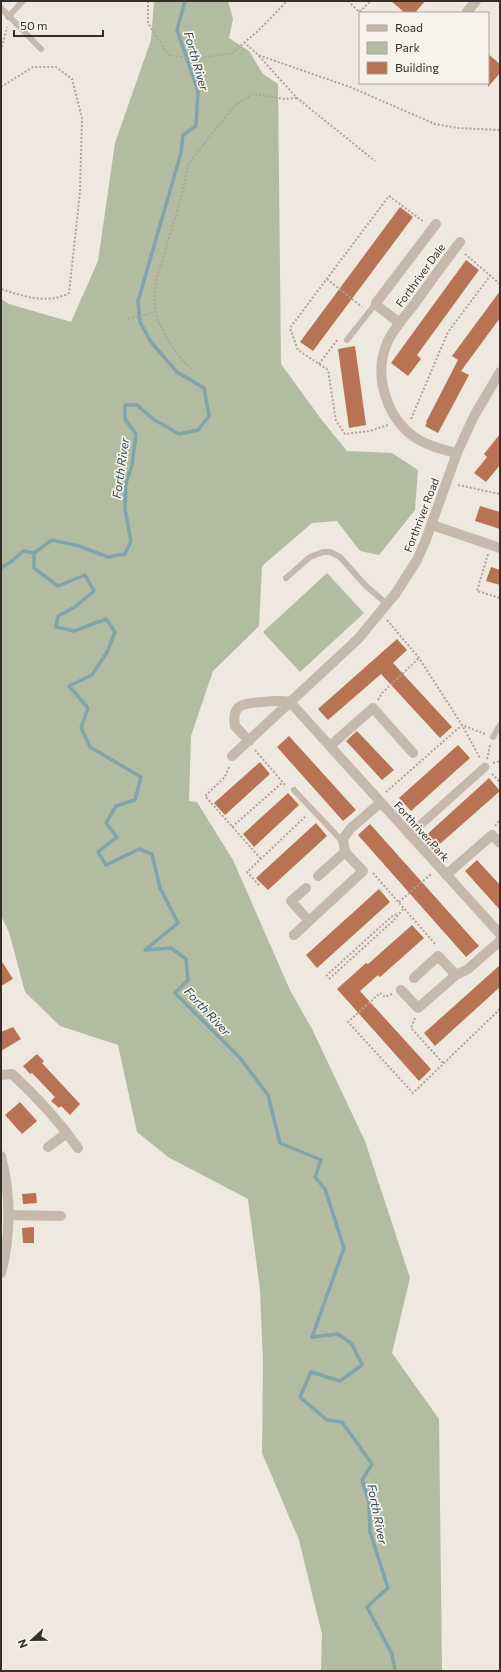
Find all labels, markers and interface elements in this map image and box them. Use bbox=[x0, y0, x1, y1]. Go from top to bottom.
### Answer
scale bar bbox=[14, 12, 103, 38]
legend bbox=[359, 12, 489, 84]
text: 50 m bbox=[20, 18, 48, 32]
text: Road bbox=[395, 20, 423, 34]
water label: Forth River bbox=[182, 30, 212, 93]
text: Park bbox=[395, 40, 421, 54]
text: Building bbox=[395, 60, 439, 74]
street label: Forthriver Dale bbox=[393, 241, 447, 309]
water label: Forth River bbox=[109, 436, 131, 499]
street label: Forthriver Road bbox=[401, 476, 441, 554]
street label: Forthriver Park bbox=[392, 798, 452, 864]
water label: Forth River bbox=[182, 984, 235, 1039]
water label: Forth River bbox=[365, 1483, 391, 1546]
north arrow bbox=[12, 1620, 52, 1660]
text: N bbox=[15, 1638, 30, 1650]

